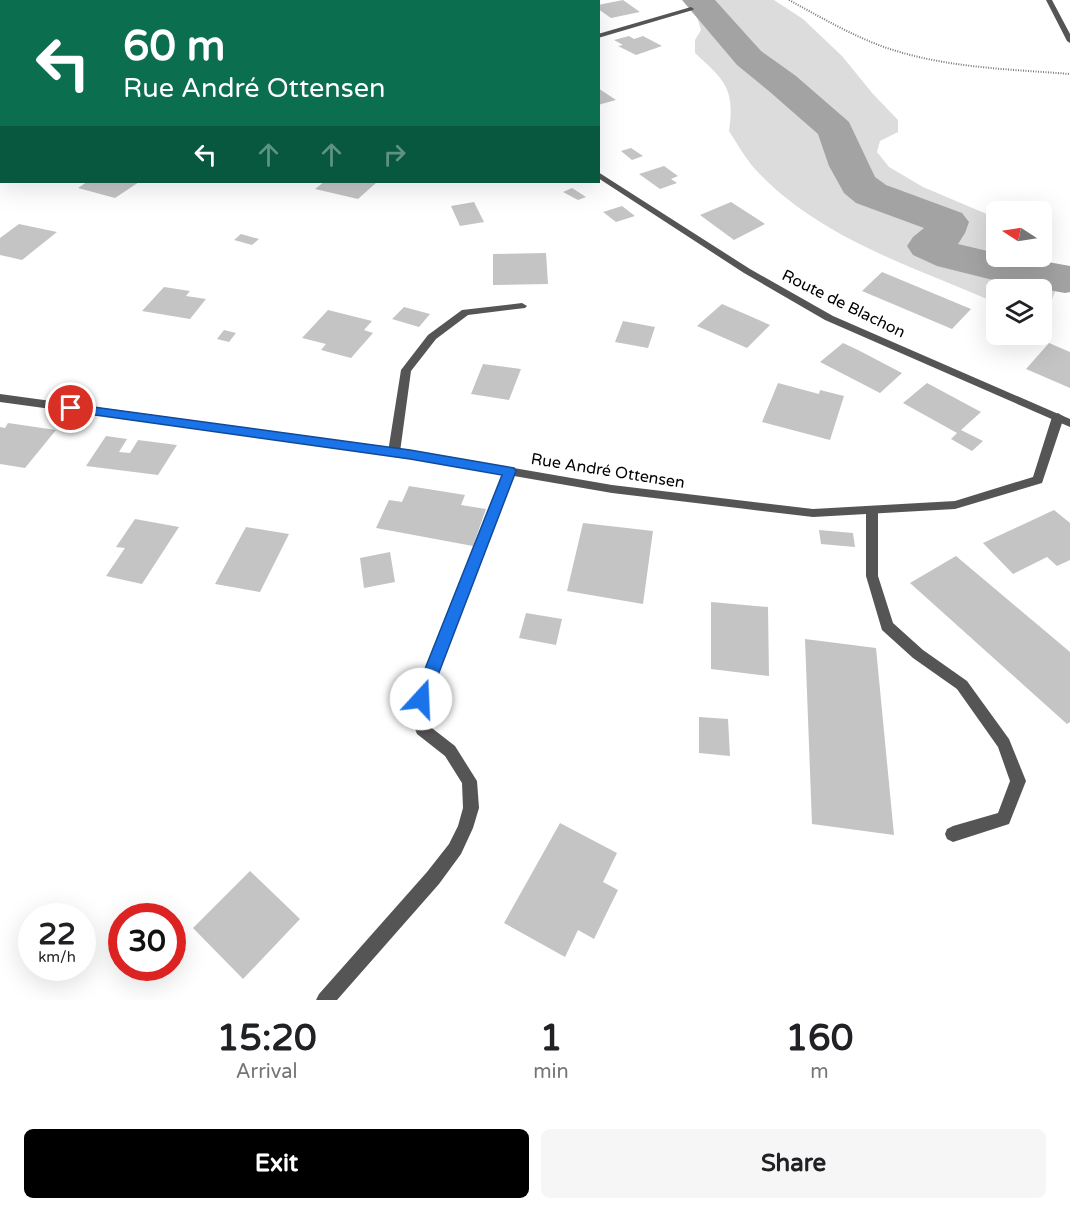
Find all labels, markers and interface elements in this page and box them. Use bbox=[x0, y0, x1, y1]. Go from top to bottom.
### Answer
text: 60 m bbox=[123, 21, 225, 72]
icon: left bbox=[24, 24, 102, 102]
text: Rue André Ottensen bbox=[123, 72, 385, 105]
icon: left bbox=[189, 138, 222, 171]
icon: ahead bbox=[252, 138, 285, 171]
icon: ahead bbox=[315, 138, 348, 171]
icon: right bbox=[378, 138, 411, 171]
north arrow bbox=[986, 201, 1052, 267]
map controls bbox=[986, 201, 1052, 345]
street label: Route de Blachon bbox=[778, 265, 909, 342]
button: layers bbox=[986, 279, 1052, 345]
pin bbox=[45, 382, 96, 433]
icon: arrive bbox=[54, 391, 87, 424]
street label: Rue André Ottensen bbox=[529, 449, 686, 493]
position arrow bbox=[389, 667, 453, 731]
speed limit sign: 30 bbox=[108, 903, 186, 981]
text: 22 bbox=[38, 916, 76, 953]
text: km/h bbox=[38, 948, 76, 966]
text: 15:20 bbox=[217, 1017, 317, 1060]
text: 1 bbox=[540, 1017, 562, 1060]
text: 160 bbox=[785, 1017, 853, 1060]
text: Arrival bbox=[236, 1060, 298, 1084]
text: min bbox=[533, 1060, 569, 1084]
text: m bbox=[810, 1060, 829, 1084]
button: Exit bbox=[24, 1129, 529, 1198]
button: Share bbox=[541, 1129, 1046, 1198]

